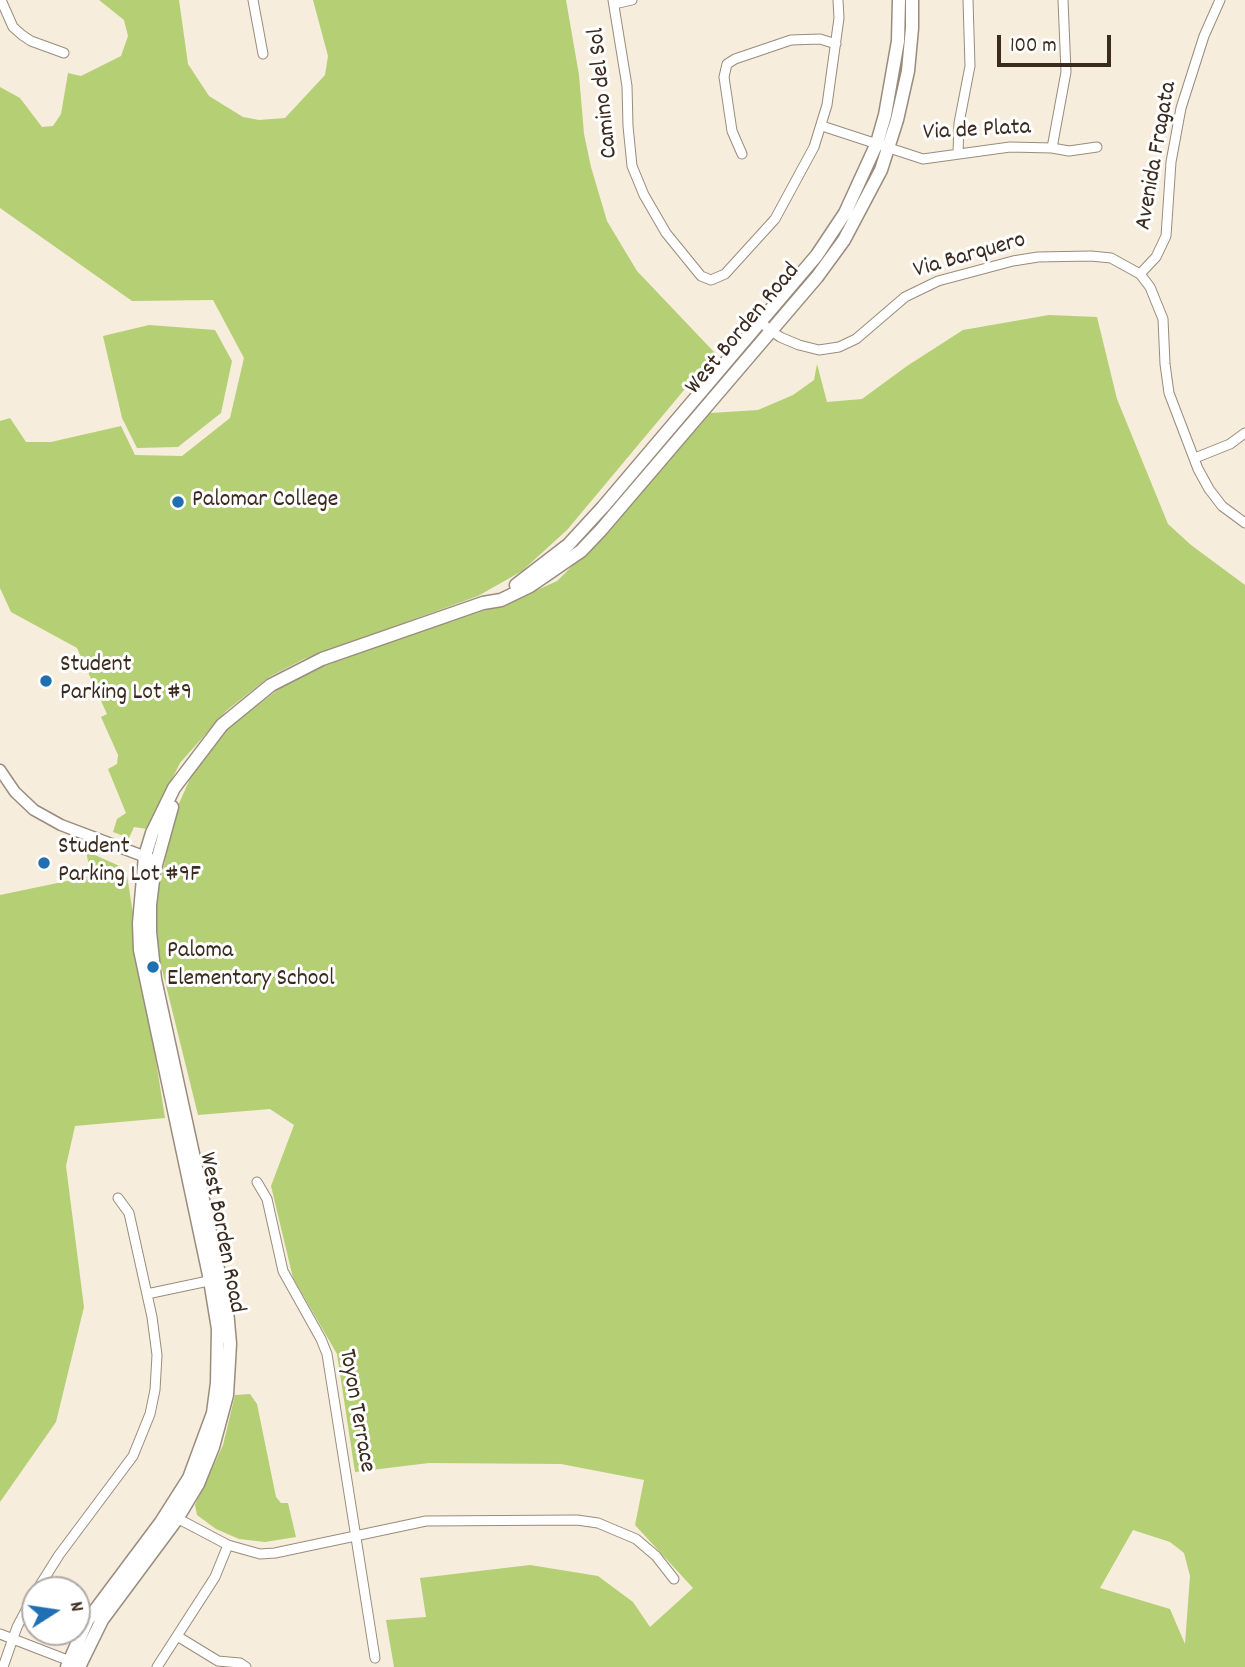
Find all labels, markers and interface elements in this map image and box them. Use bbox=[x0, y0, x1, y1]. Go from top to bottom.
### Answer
scale bar bbox=[1000, 21, 1114, 65]
street label: Camino del Sol bbox=[584, 26, 626, 160]
text: 100 m bbox=[1010, 32, 1057, 62]
street label: Avenida Fragata bbox=[1131, 80, 1185, 232]
street label: Via de Plata bbox=[922, 115, 1032, 149]
street label: Via Barquero bbox=[911, 227, 1029, 287]
street label: West Borden Road bbox=[681, 258, 807, 402]
place label: Palomar College bbox=[192, 488, 338, 516]
marker: Palomar College bbox=[170, 494, 186, 510]
place label: Student Parking Lot #9 bbox=[60, 653, 192, 709]
marker: Student Parking Lot #9 bbox=[38, 673, 54, 689]
place label: Student Parking Lot #9F bbox=[58, 835, 201, 891]
marker: Student Parking Lot #9F bbox=[36, 855, 52, 871]
place label: Paloma Elementary School bbox=[167, 939, 335, 995]
marker: Paloma Elementary School bbox=[145, 959, 161, 975]
street label: West Borden Road bbox=[190, 1150, 250, 1316]
street label: Toyon Terrace bbox=[330, 1347, 380, 1475]
north arrow bbox=[21, 1576, 91, 1646]
text: N bbox=[61, 1600, 89, 1614]

